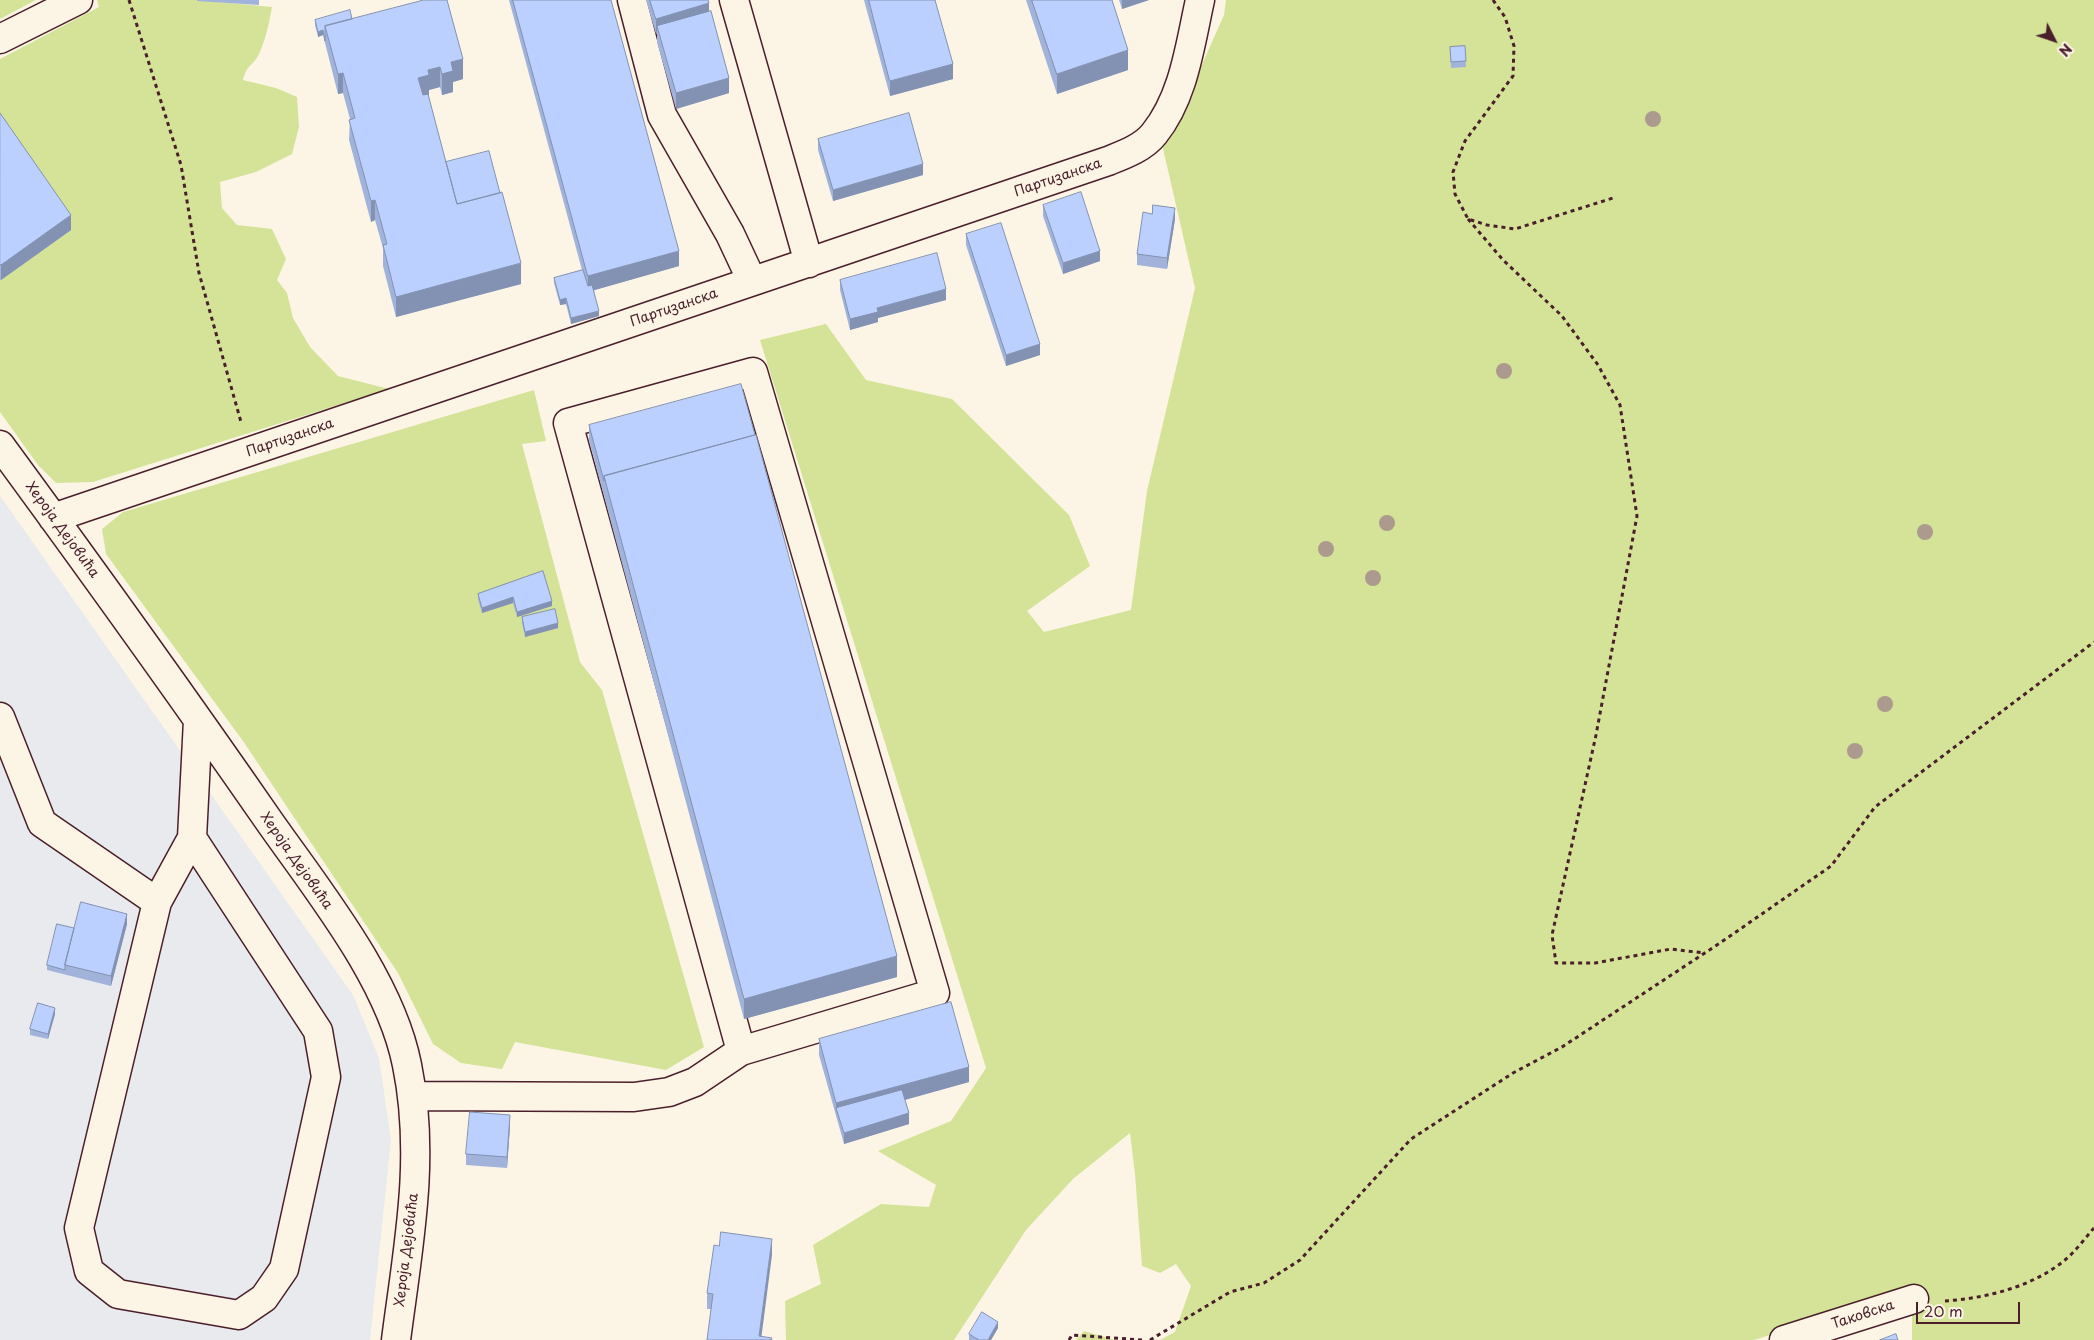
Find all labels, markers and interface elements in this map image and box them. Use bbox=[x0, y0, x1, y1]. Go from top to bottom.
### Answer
north arrow bbox=[2029, 15, 2079, 65]
text: N bbox=[2054, 39, 2077, 61]
street label: Партизанска bbox=[1012, 155, 1104, 201]
street label: Партизанска bbox=[628, 285, 720, 331]
street label: Партизанска bbox=[244, 415, 336, 461]
street label: Хероја Дејовића bbox=[22, 479, 102, 581]
street label: Хероја Дејовића bbox=[256, 809, 336, 913]
street label: Хероја Дејовића bbox=[392, 1192, 422, 1308]
scale bar bbox=[1919, 1292, 2023, 1324]
street label: Таковска bbox=[1830, 1297, 1896, 1333]
text: 20 m bbox=[1924, 1299, 1963, 1322]

